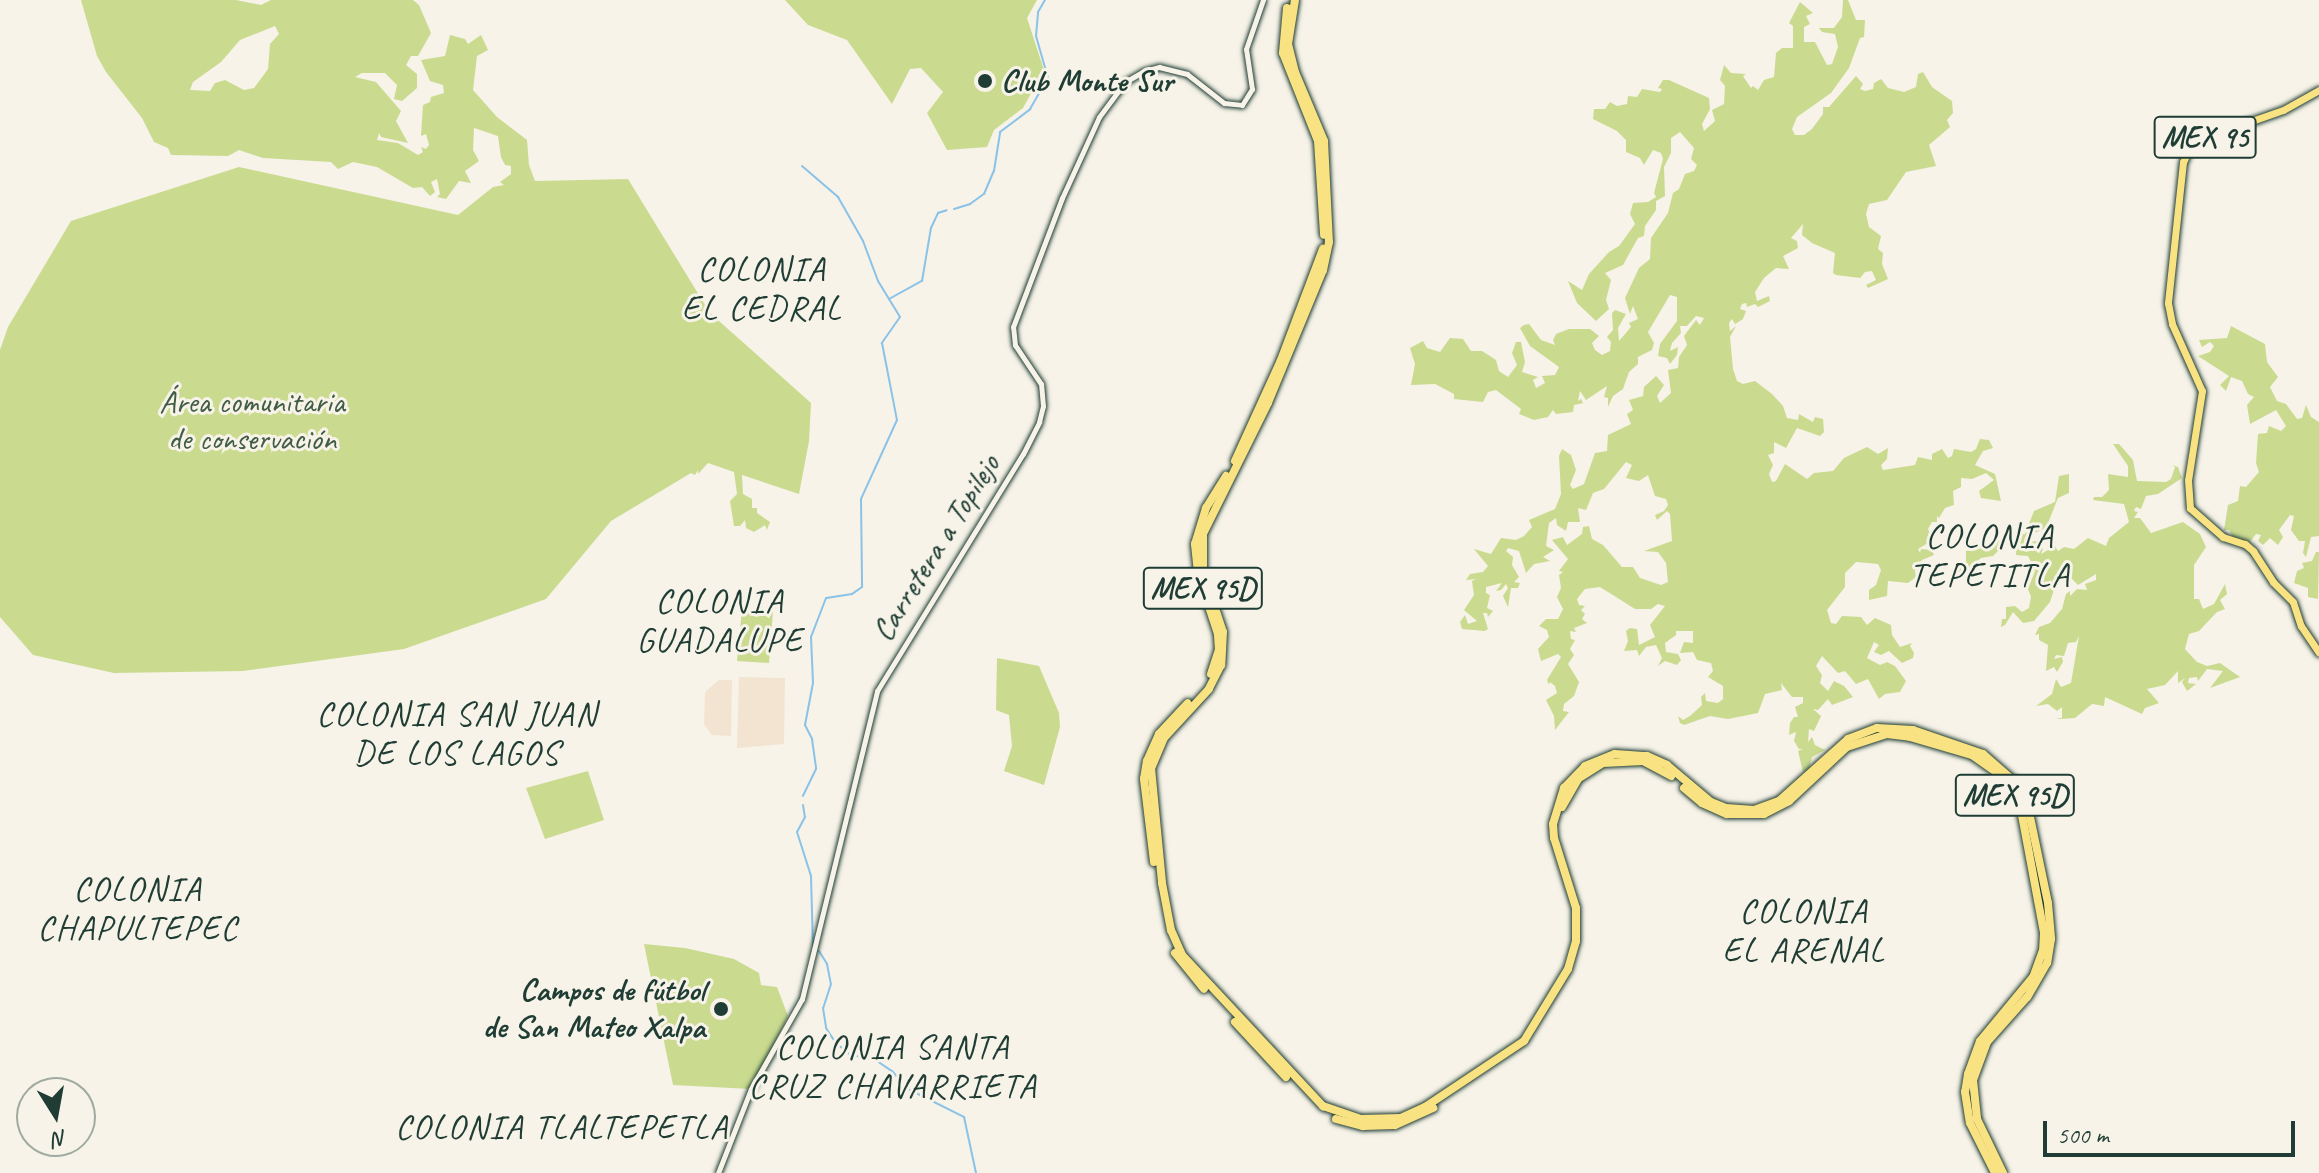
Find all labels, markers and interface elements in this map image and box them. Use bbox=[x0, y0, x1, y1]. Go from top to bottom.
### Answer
place label: Club Monte Sur bbox=[1001, 62, 1173, 100]
marker: Club Monte Sur bbox=[976, 72, 994, 90]
road number: MEX 95 bbox=[2153, 111, 2257, 163]
district label: COLONIA EL CEDRAL bbox=[682, 248, 842, 328]
park label: Área comunitaria de conservación bbox=[158, 384, 346, 459]
street label: Carretera a Topilejo bbox=[863, 447, 1009, 649]
district label: COLONIA TEPETITLA bbox=[1909, 515, 2071, 594]
road number: MEX 95D bbox=[1141, 562, 1265, 614]
district label: COLONIA GUADALUPE bbox=[637, 580, 803, 660]
district label: COLONIA SAN JUAN DE LOS LAGOS bbox=[319, 693, 595, 772]
road number: MEX 95D bbox=[1953, 769, 2077, 821]
district label: COLONIA CHAPULTEPEC bbox=[37, 868, 239, 948]
district label: COLONIA EL ARENAL bbox=[1723, 890, 1885, 970]
place label: Campos de fútbol de San Mateo Xalpa bbox=[481, 972, 705, 1047]
marker: Campos de fútbol de San Mateo Xalpa bbox=[712, 1000, 730, 1018]
district label: COLONIA SANTA CRUZ CHAVARRIETA bbox=[748, 1026, 1038, 1106]
north arrow bbox=[16, 1077, 96, 1157]
scale bar bbox=[2047, 1105, 2299, 1155]
district label: COLONIA TLALTEPETLA bbox=[395, 1107, 729, 1147]
text: 500 m bbox=[2057, 1120, 2109, 1150]
text: N bbox=[51, 1124, 70, 1154]

